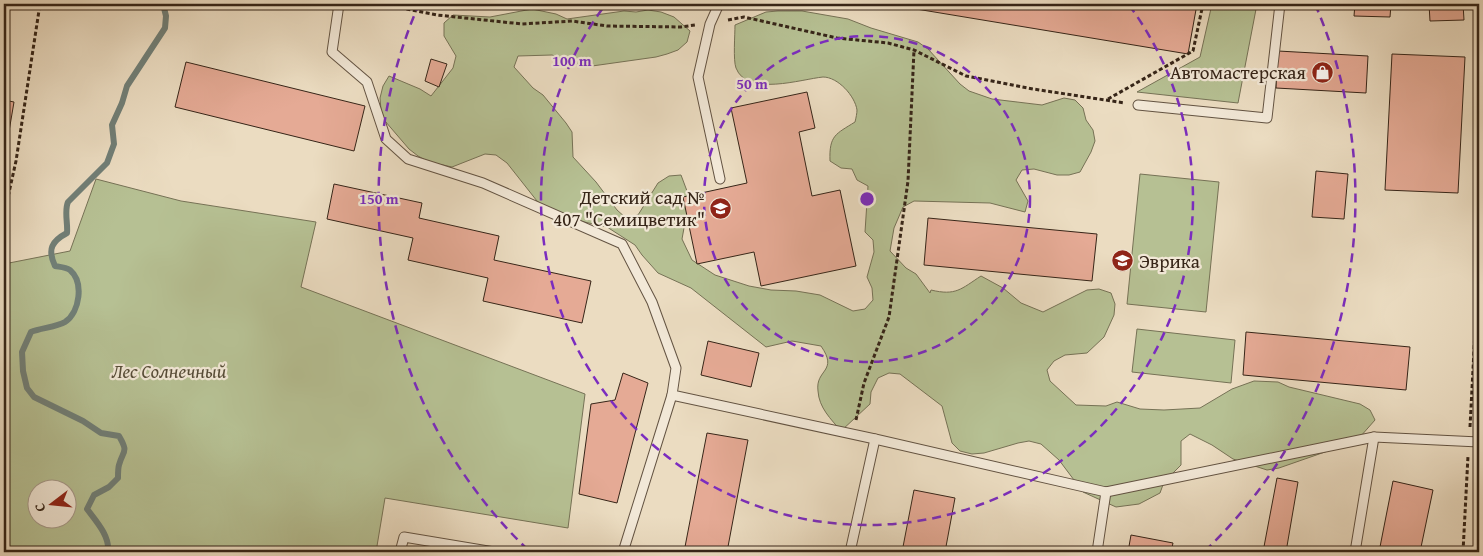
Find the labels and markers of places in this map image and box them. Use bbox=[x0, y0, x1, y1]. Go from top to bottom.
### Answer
place label: Автомастерская bbox=[1170, 58, 1306, 86]
shop icon: Автомастерская bbox=[1310, 60, 1334, 84]
place label: Детский сад № 407 "Семицветик" bbox=[553, 183, 705, 233]
centre of rings bbox=[858, 190, 876, 208]
school or university icon: Детский сад № 407 "Семицветик" bbox=[709, 196, 733, 220]
place label: Эврика bbox=[1139, 247, 1200, 275]
school or university icon: Эврика bbox=[1111, 249, 1135, 273]

